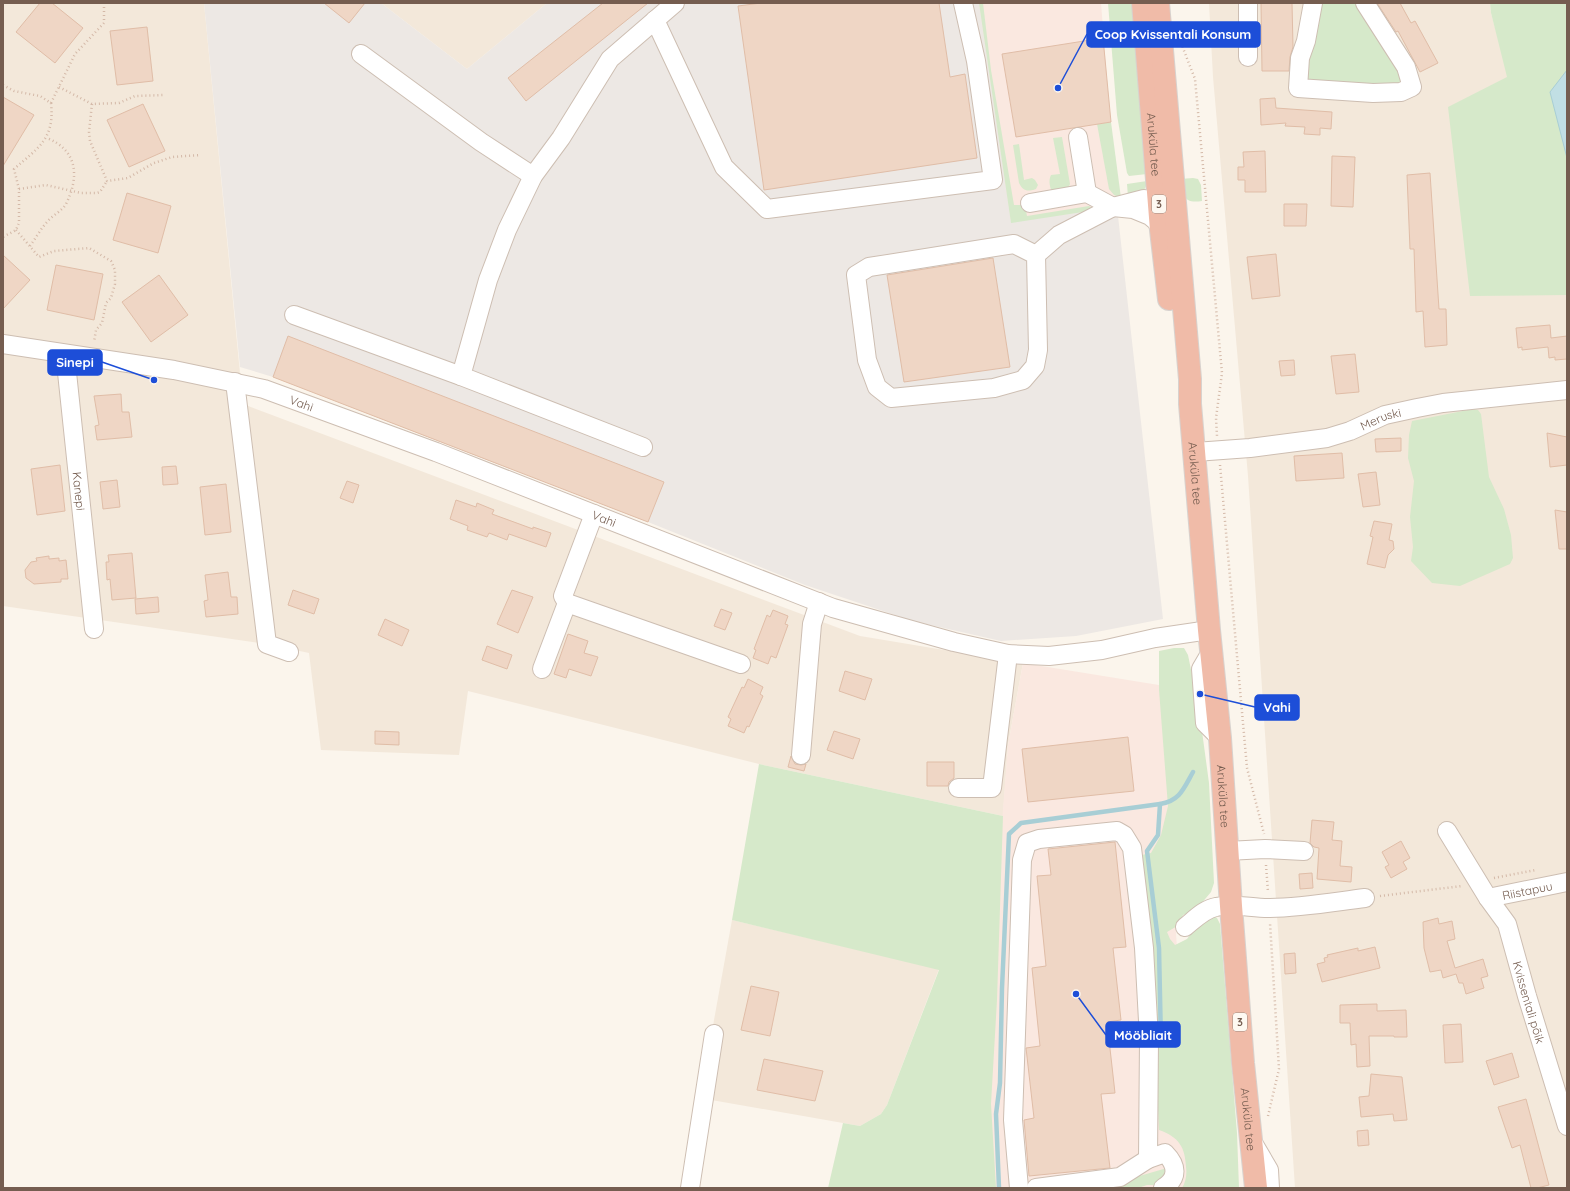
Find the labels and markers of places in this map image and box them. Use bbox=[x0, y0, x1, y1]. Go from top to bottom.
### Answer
callout: Coop Kvissentali Konsum bbox=[1087, 22, 1260, 47]
callout: Sinepi bbox=[48, 350, 102, 375]
callout: Vahi bbox=[1255, 695, 1299, 720]
callout: Mööbliait bbox=[1106, 1022, 1180, 1047]

